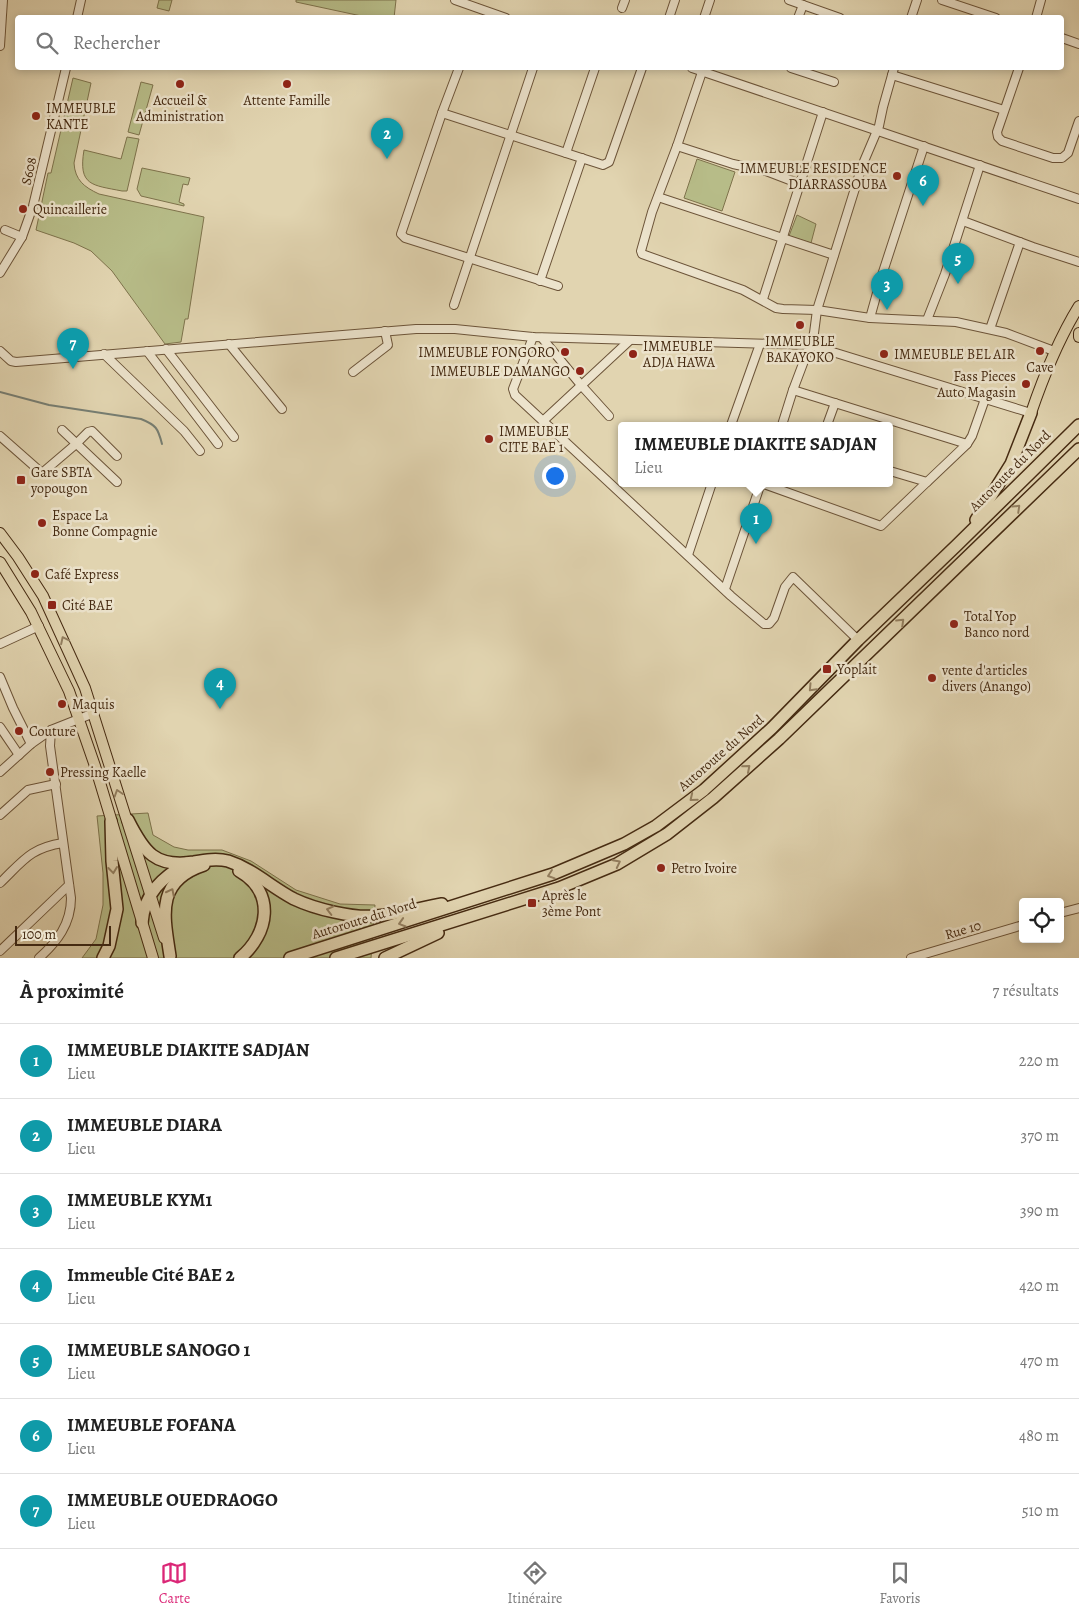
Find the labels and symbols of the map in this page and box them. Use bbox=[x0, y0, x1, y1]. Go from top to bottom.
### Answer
marker: Accueil & Administration bbox=[174, 78, 186, 90]
marker: Attente Famille bbox=[281, 78, 293, 90]
place label: Accueil & Administration bbox=[135, 91, 224, 126]
place label: Attente Famille bbox=[243, 91, 330, 110]
place label: IMMEUBLE KANTE bbox=[46, 99, 116, 134]
marker: IMMEUBLE KANTE bbox=[30, 110, 42, 122]
pin: 2 bbox=[371, 118, 403, 159]
street label: S608 bbox=[17, 155, 41, 187]
place label: IMMEUBLE RESIDENCE DIARRASSOUBA bbox=[740, 159, 888, 194]
pin: 6 bbox=[907, 165, 939, 206]
marker: IMMEUBLE RESIDENCE DIARRASSOUBA bbox=[891, 170, 903, 182]
place label: Quincaillerie bbox=[33, 200, 107, 219]
marker: Quincaillerie bbox=[17, 203, 29, 215]
pin: 5 bbox=[942, 243, 974, 284]
pin: 3 bbox=[871, 269, 903, 310]
marker: IMMEUBLE BAKAYOKO bbox=[794, 319, 806, 331]
pin: 7 bbox=[57, 328, 89, 369]
place label: IMMEUBLE BAKAYOKO bbox=[765, 332, 835, 367]
place label: IMMEUBLE ADJA HAWA bbox=[642, 337, 716, 372]
place label: IMMEUBLE FONGORO bbox=[418, 343, 555, 362]
place label: IMMEUBLE BEL AIR bbox=[894, 345, 1016, 364]
marker: Cave bbox=[1034, 345, 1046, 357]
marker: IMMEUBLE FONGORO bbox=[559, 346, 571, 358]
marker: IMMEUBLE ADJA HAWA bbox=[627, 348, 639, 360]
marker: IMMEUBLE BEL AIR bbox=[878, 348, 890, 360]
place label: Cave bbox=[1026, 358, 1054, 377]
place label: IMMEUBLE DAMANGO bbox=[430, 362, 570, 381]
marker: IMMEUBLE DAMANGO bbox=[574, 365, 586, 377]
place label: Fass Pieces Auto Magasin bbox=[936, 367, 1016, 402]
marker: Fass Pieces Auto Magasin bbox=[1020, 378, 1032, 390]
place label: IMMEUBLE CITE BAE 1 bbox=[499, 422, 569, 457]
street label: Autoroute du Nord bbox=[964, 426, 1055, 517]
marker: IMMEUBLE CITE BAE 1 bbox=[483, 433, 495, 445]
place label: Gare SBTA yopougon bbox=[30, 463, 93, 498]
your location bbox=[542, 463, 568, 489]
marker: Gare SBTA yopougon bbox=[15, 474, 27, 486]
pin: 1 bbox=[740, 503, 772, 544]
one-way arrow bbox=[1012, 505, 1021, 514]
place label: Espace La Bonne Compagnie bbox=[52, 506, 158, 541]
marker: Espace La Bonne Compagnie bbox=[36, 517, 48, 529]
place label: Café Express bbox=[45, 565, 119, 584]
marker: Café Express bbox=[29, 568, 41, 580]
place label: Cité BAE bbox=[62, 596, 113, 615]
marker: Cité BAE bbox=[46, 599, 58, 611]
place label: Total Yop Banco nord bbox=[964, 607, 1030, 642]
marker: Total Yop Banco nord bbox=[948, 618, 960, 630]
one-way arrow bbox=[895, 619, 904, 628]
one-way arrow bbox=[60, 636, 70, 645]
place label: Yoplait bbox=[836, 660, 877, 679]
place label: vente d'articles divers (Anango) bbox=[941, 661, 1031, 696]
marker: Yoplait bbox=[821, 663, 833, 675]
pin: 4 bbox=[204, 668, 236, 709]
marker: vente d'articles divers (Anango) bbox=[926, 672, 938, 684]
one-way arrow bbox=[809, 682, 818, 691]
place label: Maquis bbox=[72, 695, 115, 714]
marker: Maquis bbox=[56, 698, 68, 710]
street label: Autoroute du Nord bbox=[673, 710, 768, 796]
place label: Couture bbox=[29, 722, 76, 741]
marker: Couture bbox=[13, 725, 25, 737]
place label: Pressing Kaelle bbox=[60, 763, 146, 782]
one-way arrow bbox=[741, 765, 750, 773]
marker: Pressing Kaelle bbox=[44, 766, 56, 778]
one-way arrow bbox=[114, 789, 124, 798]
one-way arrow bbox=[690, 793, 699, 801]
one-way arrow bbox=[611, 859, 620, 869]
place label: Petro Ivoire bbox=[671, 859, 737, 878]
marker: Petro Ivoire bbox=[655, 862, 667, 874]
one-way arrow bbox=[107, 866, 118, 874]
one-way arrow bbox=[547, 869, 556, 879]
place label: Après le 3ème Pont bbox=[541, 886, 602, 921]
one-way arrow bbox=[165, 888, 175, 897]
street label: Autoroute du Nord bbox=[309, 894, 419, 944]
marker: Après le 3ème Pont bbox=[526, 897, 538, 909]
one-way arrow bbox=[325, 905, 334, 916]
street label: Rue 10 bbox=[943, 916, 983, 944]
one-way arrow bbox=[398, 918, 406, 928]
scale bar bbox=[15, 923, 111, 946]

